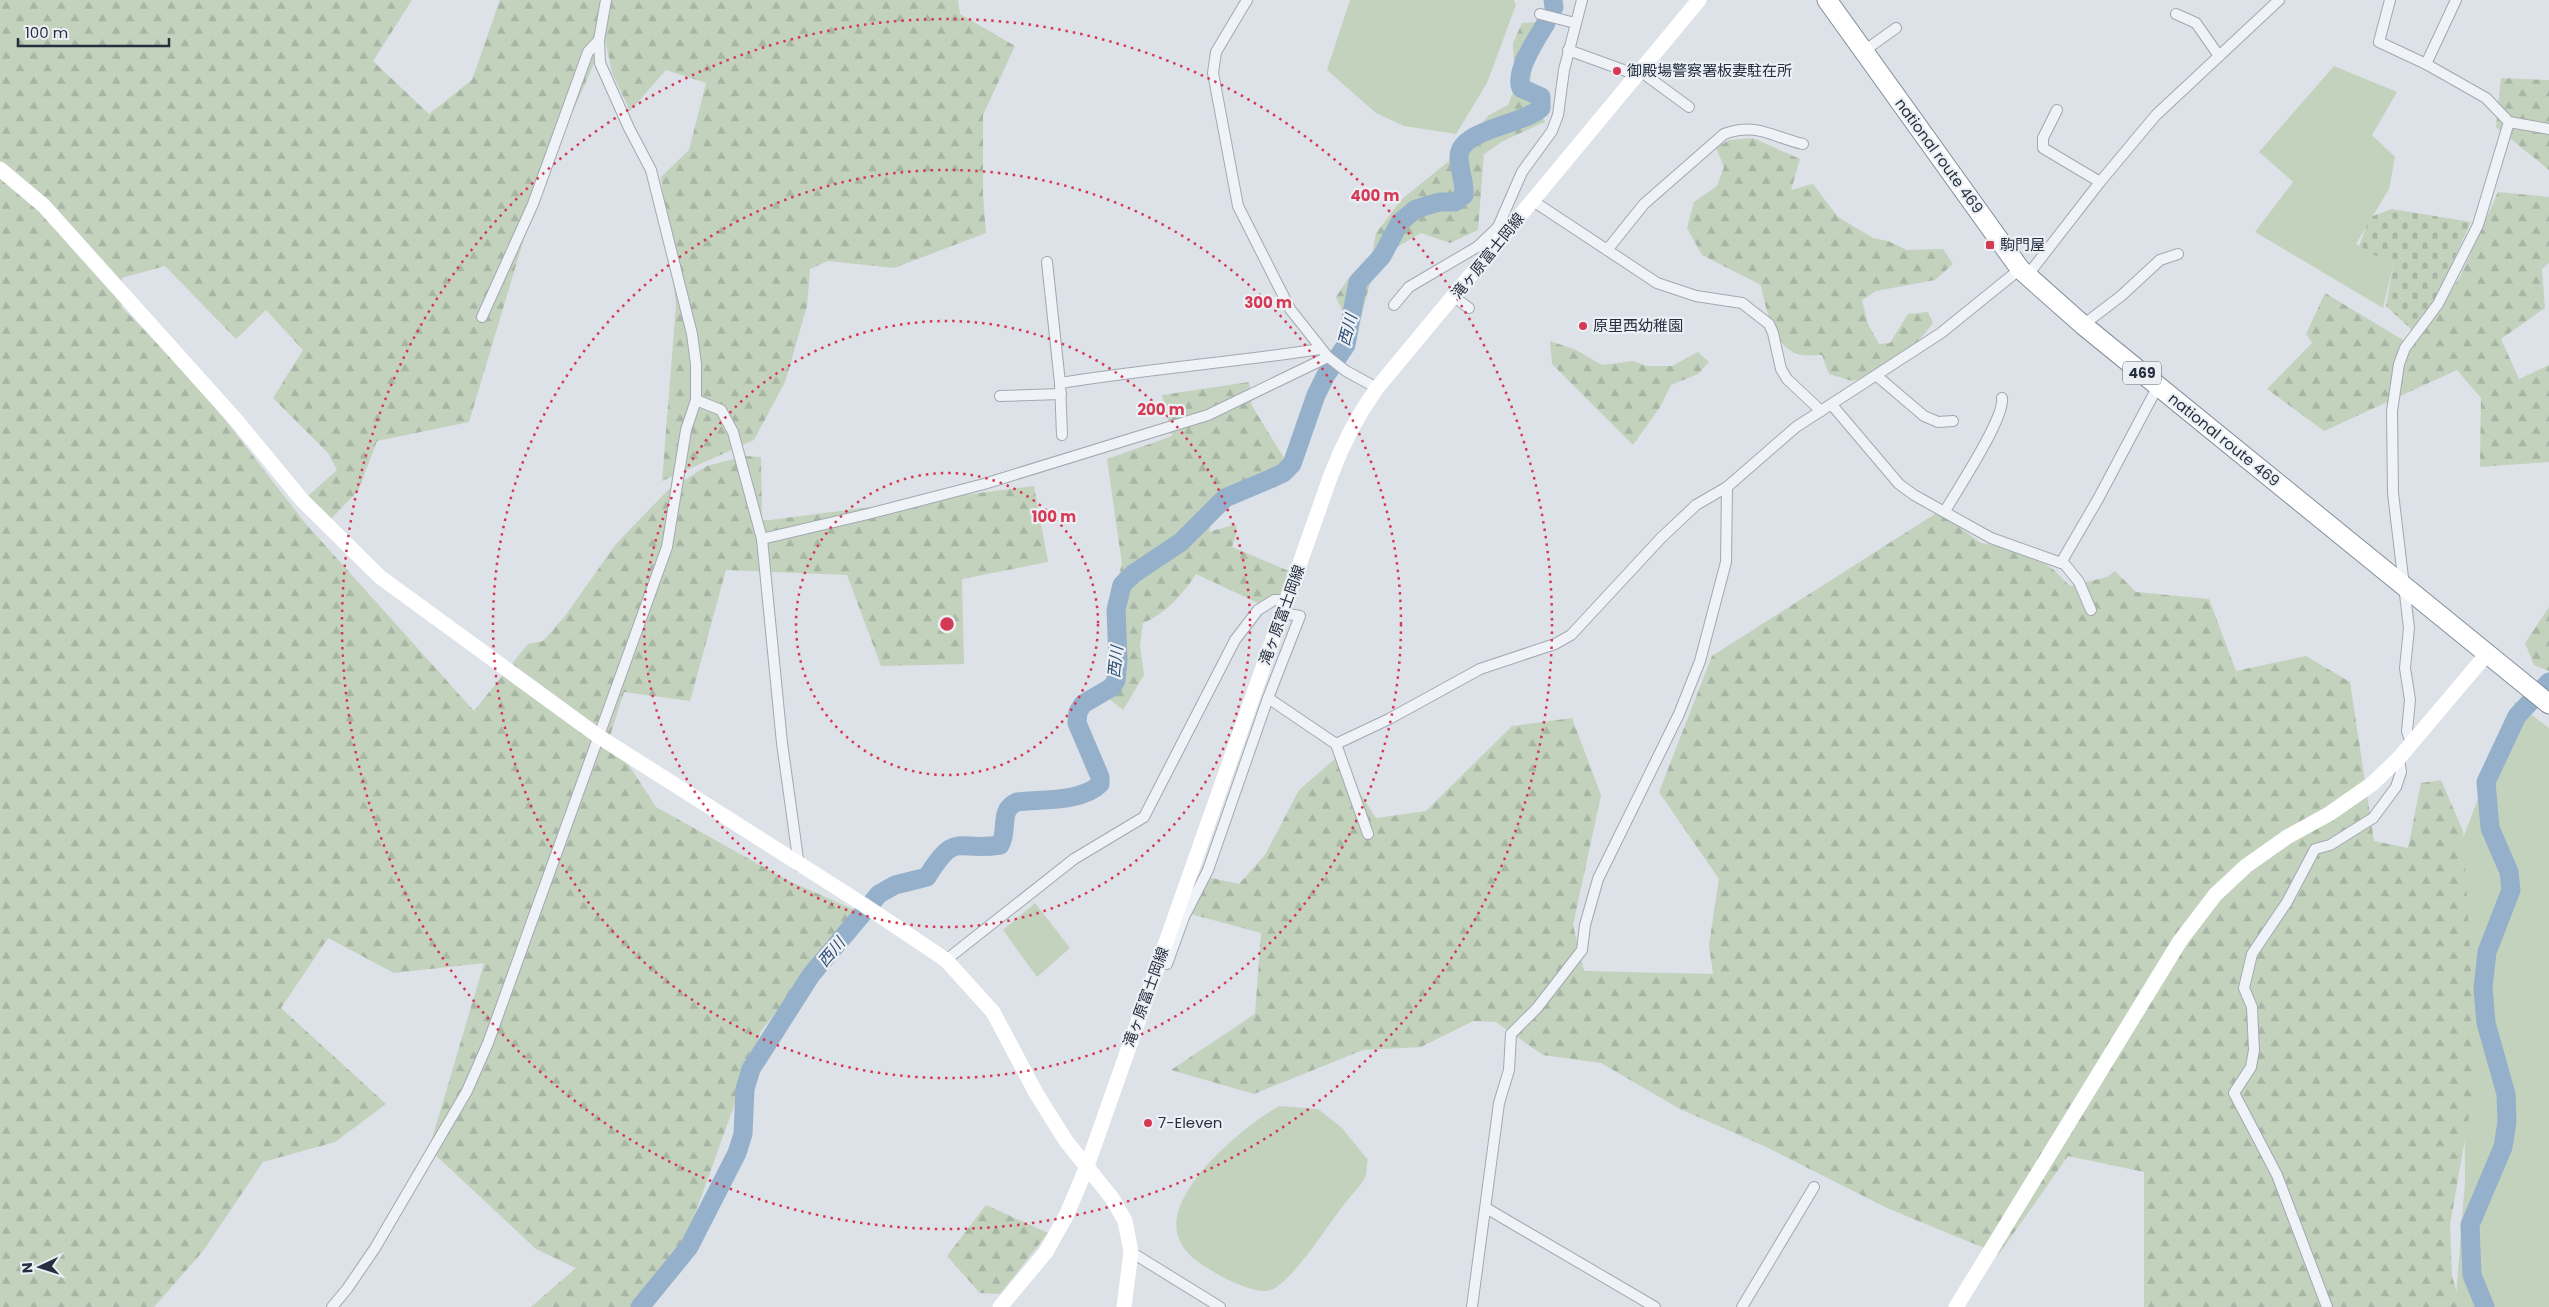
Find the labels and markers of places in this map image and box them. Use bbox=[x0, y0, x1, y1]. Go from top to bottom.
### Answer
place label: 御殿場警察署板妻駐在所 bbox=[1627, 60, 1792, 81]
marker: 御殿場警察署板妻駐在所 bbox=[1611, 65, 1623, 77]
place label: 駒門屋 bbox=[2000, 234, 2045, 255]
marker: 駒門屋 bbox=[1984, 239, 1996, 251]
place label: 原里西幼稚園 bbox=[1593, 315, 1683, 336]
marker: 原里西幼稚園 bbox=[1577, 320, 1589, 332]
centre of rings bbox=[938, 615, 956, 633]
place label: 7-Eleven bbox=[1158, 1112, 1222, 1133]
marker: 7-Eleven bbox=[1142, 1117, 1154, 1129]

